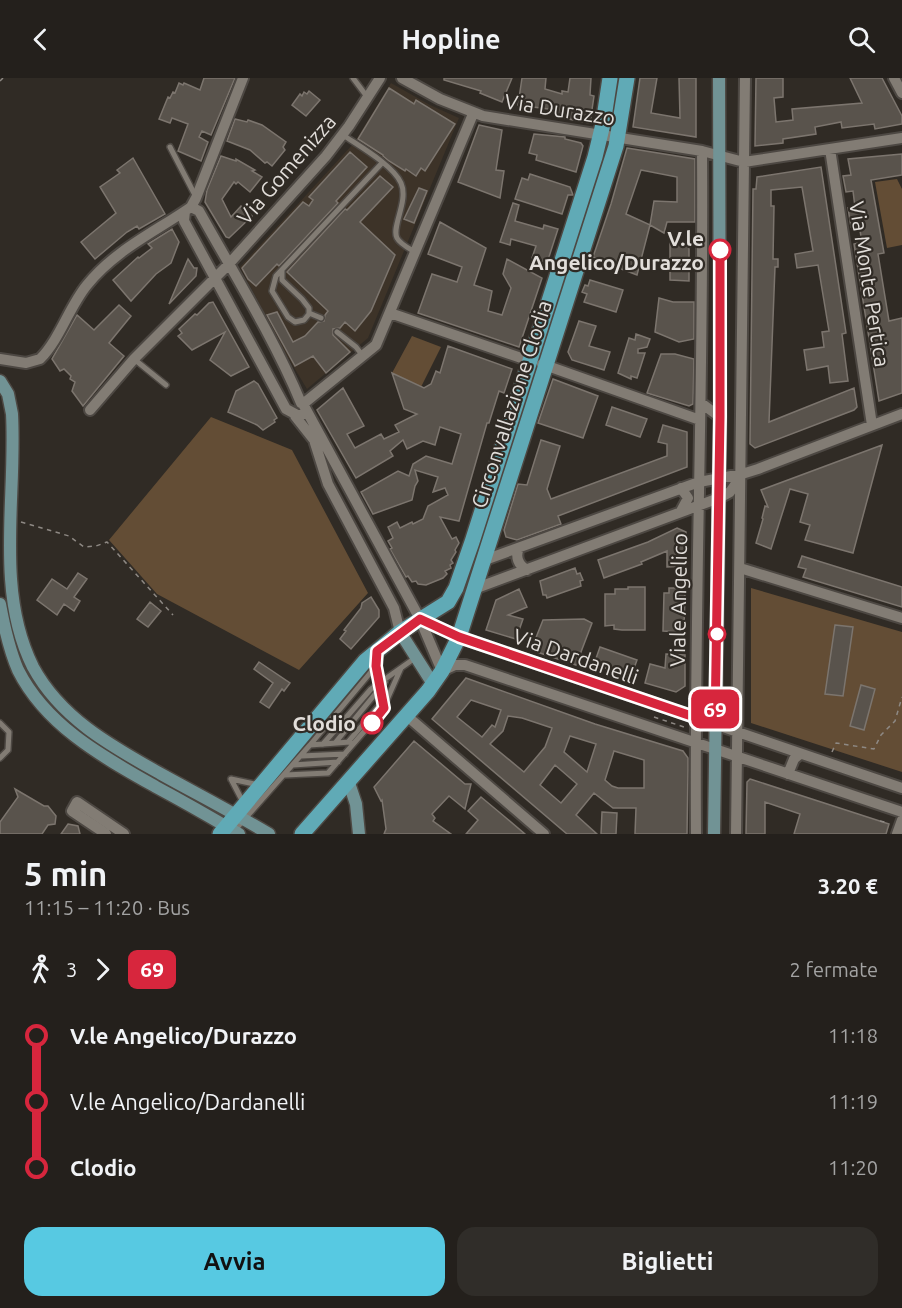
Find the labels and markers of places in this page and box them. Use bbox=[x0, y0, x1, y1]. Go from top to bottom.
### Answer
place label: V.le Angelico/Durazzo bbox=[529, 226, 704, 274]
marker: V.le Angelico/Durazzo bbox=[709, 239, 731, 261]
unlabelled marker bbox=[708, 625, 726, 643]
place label: Clodio bbox=[293, 711, 356, 735]
marker: Clodio bbox=[361, 712, 383, 734]

